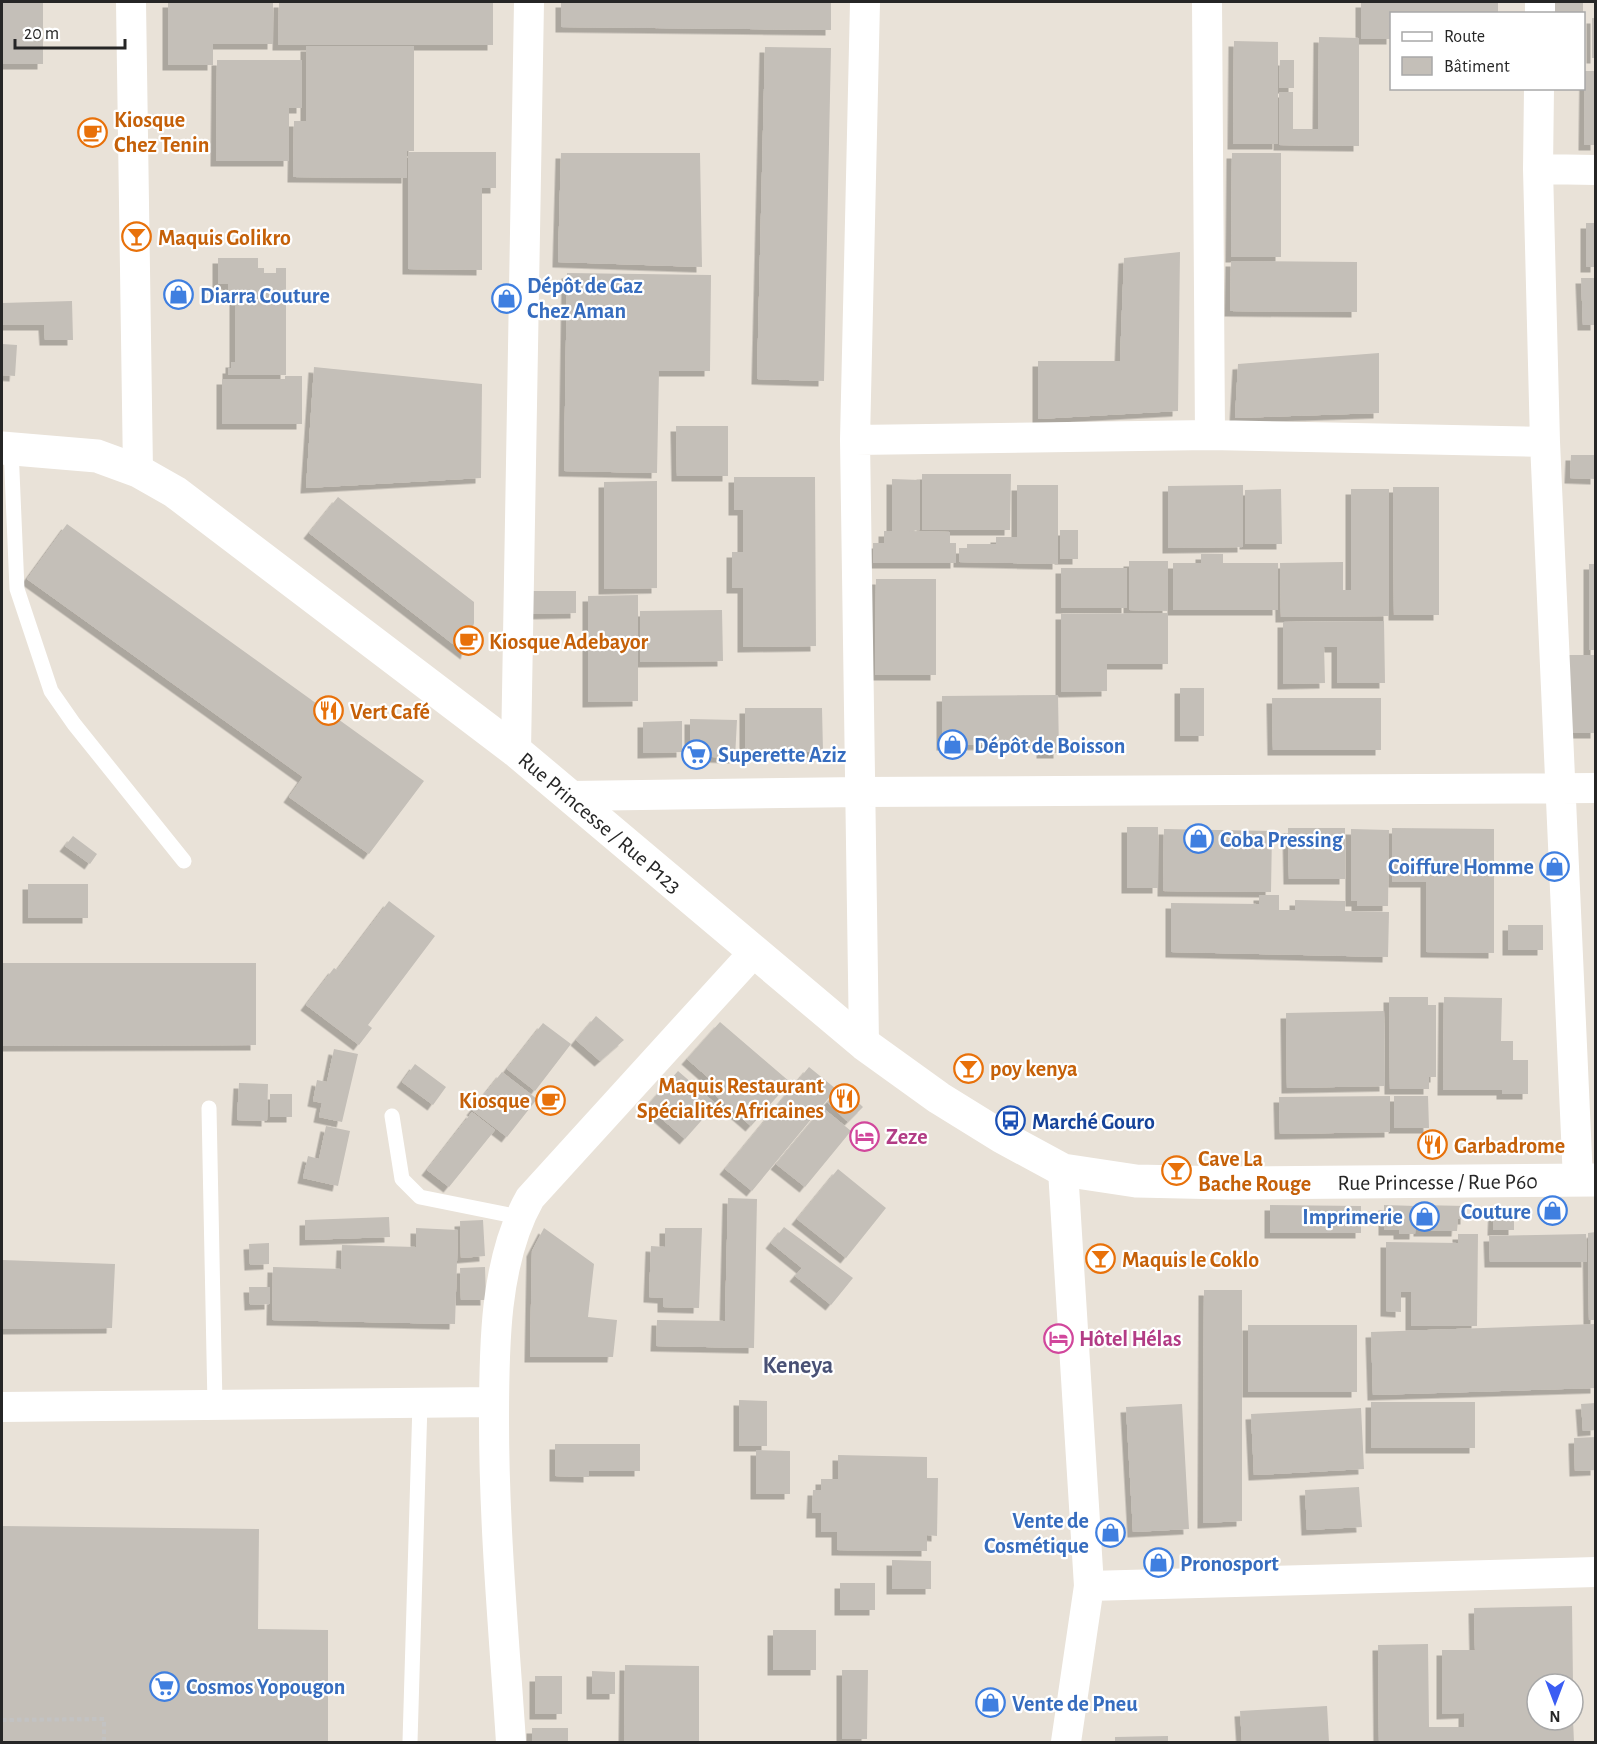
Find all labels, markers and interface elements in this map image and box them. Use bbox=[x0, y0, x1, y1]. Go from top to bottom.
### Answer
scale bar bbox=[15, 12, 124, 50]
legend bbox=[1390, 12, 1585, 90]
text: 20 m bbox=[24, 25, 59, 43]
text: Route bbox=[1444, 28, 1485, 46]
text: Bâtiment bbox=[1444, 58, 1510, 76]
place label: Kiosque Chez Tenin bbox=[114, 109, 209, 156]
cafe icon: Kiosque Chez Tenin bbox=[77, 116, 109, 148]
bar icon: Maquis Golikro bbox=[121, 221, 153, 253]
place label: Maquis Golikro bbox=[158, 227, 291, 249]
place label: Dépôt de Gaz Chez Aman bbox=[527, 275, 643, 322]
shop icon: Diarra Couture bbox=[163, 279, 195, 311]
shop icon: Dépôt de Gaz Chez Aman bbox=[490, 282, 522, 314]
place label: Diarra Couture bbox=[200, 285, 330, 307]
cafe icon: Kiosque Adebayor bbox=[452, 625, 484, 657]
place label: Kiosque Adebayor bbox=[489, 631, 648, 654]
restaurant icon: Vert Café bbox=[313, 695, 345, 727]
place label: Vert Café bbox=[350, 701, 430, 723]
shop icon: Dépôt de Boisson bbox=[937, 729, 969, 761]
place label: Dépôt de Boisson bbox=[974, 735, 1126, 757]
supermarket icon: Superette Aziz bbox=[681, 738, 713, 770]
place label: Superette Aziz bbox=[718, 744, 846, 766]
street label: Rue Princesse / Rue P123 bbox=[514, 748, 685, 897]
shop icon: Coba Pressing bbox=[1183, 823, 1215, 855]
place label: Coba Pressing bbox=[1220, 829, 1344, 851]
shop icon: Coiffure Homme bbox=[1539, 850, 1571, 882]
place label: Coiffure Homme bbox=[1388, 856, 1534, 878]
bar icon: poy kenya bbox=[953, 1052, 985, 1084]
place label: poy kenya bbox=[990, 1058, 1078, 1081]
place label: Maquis Restaurant Spécialités Africaines bbox=[637, 1075, 825, 1122]
restaurant icon: Maquis Restaurant Spécialités Africaines bbox=[829, 1082, 861, 1114]
cafe icon: Kiosque bbox=[535, 1084, 567, 1116]
place label: Kiosque bbox=[459, 1090, 530, 1112]
bus stop icon: Marché Gouro bbox=[995, 1105, 1027, 1137]
place label: Marché Gouro bbox=[1032, 1111, 1155, 1133]
hotel icon: Zeze bbox=[849, 1120, 881, 1152]
place label: Zeze bbox=[886, 1126, 928, 1148]
restaurant icon: Garbadrome bbox=[1417, 1129, 1449, 1161]
place label: Garbadrome bbox=[1454, 1135, 1565, 1157]
place label: Cave La Bache Rouge bbox=[1198, 1148, 1311, 1195]
bar icon: Cave La Bache Rouge bbox=[1161, 1155, 1193, 1187]
street label: Rue Princesse / Rue P60 bbox=[1337, 1170, 1538, 1194]
shop icon: Couture bbox=[1536, 1195, 1568, 1227]
shop icon: Imprimerie bbox=[1408, 1200, 1440, 1232]
place label: Couture bbox=[1461, 1201, 1531, 1223]
place label: Imprimerie bbox=[1302, 1206, 1403, 1228]
bar icon: Maquis le Coklo bbox=[1085, 1243, 1117, 1275]
place label: Maquis le Coklo bbox=[1122, 1249, 1259, 1271]
hotel icon: Hôtel Hélas bbox=[1042, 1322, 1074, 1354]
place label: Hôtel Hélas bbox=[1079, 1328, 1181, 1350]
district label: Keneya bbox=[763, 1354, 833, 1378]
place label: Vente de Cosmétique bbox=[984, 1510, 1089, 1557]
shop icon: Vente de Cosmétique bbox=[1094, 1517, 1126, 1549]
shop icon: Pronosport bbox=[1143, 1547, 1175, 1579]
place label: Pronosport bbox=[1180, 1553, 1279, 1575]
supermarket icon: Cosmos Yopougon bbox=[149, 1670, 181, 1702]
north arrow bbox=[1525, 1672, 1585, 1732]
place label: Cosmos Yopougon bbox=[186, 1676, 345, 1698]
shop icon: Vente de Pneu bbox=[975, 1687, 1007, 1719]
place label: Vente de Pneu bbox=[1012, 1693, 1138, 1715]
text: N bbox=[1549, 1708, 1561, 1724]

